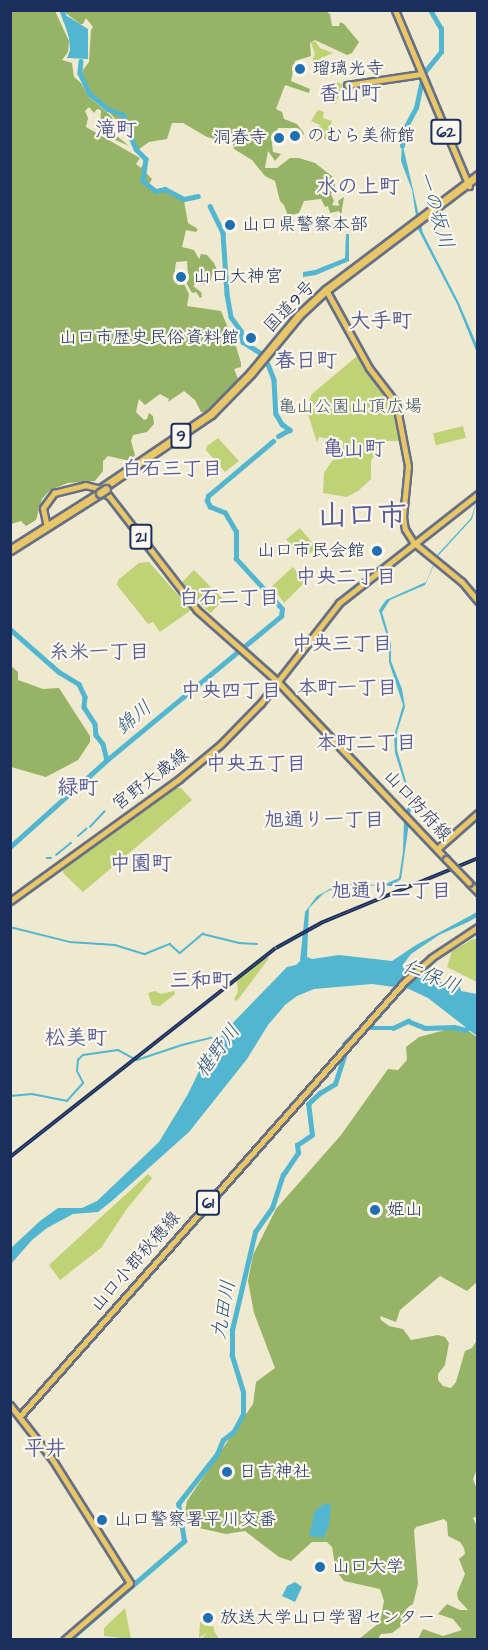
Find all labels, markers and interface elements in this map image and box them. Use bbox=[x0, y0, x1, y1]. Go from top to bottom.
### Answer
place label: 瑠璃光寺 bbox=[312, 58, 384, 80]
marker: 瑠璃光寺 bbox=[293, 62, 307, 76]
district label: 香山町 bbox=[319, 81, 381, 107]
district label: 滝町 bbox=[95, 117, 137, 143]
road number: 62 bbox=[430, 119, 462, 145]
place label: のむら美術館 bbox=[307, 125, 415, 147]
place label: 洞春寺 bbox=[213, 127, 267, 149]
marker: のむら美術館 bbox=[288, 129, 302, 143]
marker: 洞春寺 bbox=[272, 131, 286, 145]
water label: 一の坂川 bbox=[412, 168, 458, 252]
district label: 水の上町 bbox=[316, 174, 400, 200]
place label: 山口県警察本部 bbox=[242, 214, 368, 236]
marker: 山口県警察本部 bbox=[223, 218, 237, 232]
place label: 山口大神宮 bbox=[193, 266, 283, 288]
marker: 山口大神宮 bbox=[174, 270, 188, 284]
street label: 国道9号 bbox=[260, 276, 320, 338]
district label: 大手町 bbox=[350, 308, 412, 334]
place label: 山口市歴史民俗資料館 bbox=[59, 327, 239, 349]
marker: 山口市歴史民俗資料館 bbox=[244, 331, 258, 345]
district label: 春日町 bbox=[275, 348, 337, 374]
park label: 亀山公園山頂広場 bbox=[278, 396, 422, 418]
road number: 9 bbox=[169, 423, 193, 449]
district label: 亀山町 bbox=[323, 436, 385, 462]
district label: 白石三丁目 bbox=[122, 457, 222, 481]
district label: 山口市 bbox=[317, 498, 407, 534]
road number: 21 bbox=[129, 524, 153, 550]
place label: 山口市民会館 bbox=[257, 540, 365, 562]
marker: 山口市民会館 bbox=[370, 544, 384, 558]
district label: 中央二丁目 bbox=[296, 565, 396, 589]
district label: 白石二丁目 bbox=[179, 586, 279, 610]
district label: 中央三丁目 bbox=[292, 632, 392, 656]
district label: 糸米一丁目 bbox=[49, 640, 149, 664]
district label: 本町一丁目 bbox=[297, 676, 397, 700]
district label: 中央四丁目 bbox=[181, 679, 281, 703]
water label: 錦川 bbox=[111, 696, 157, 740]
district label: 本町二丁目 bbox=[316, 731, 416, 755]
street label: 宮野大歳線 bbox=[109, 744, 193, 816]
district label: 中央五丁目 bbox=[206, 752, 306, 776]
street label: 山口防府線 bbox=[378, 766, 456, 846]
district label: 緑町 bbox=[57, 775, 99, 801]
district label: 旭通り一丁目 bbox=[264, 808, 384, 832]
district label: 中園町 bbox=[110, 851, 172, 877]
district label: 旭通り二丁目 bbox=[331, 879, 451, 903]
water label: 仁保川 bbox=[399, 955, 463, 999]
district label: 三和町 bbox=[170, 968, 232, 994]
water label: 椹野川 bbox=[190, 1020, 246, 1082]
district label: 松美町 bbox=[45, 1025, 107, 1051]
road number: 61 bbox=[194, 1190, 222, 1216]
place label: 姫山 bbox=[387, 1199, 423, 1221]
marker: 姫山 bbox=[368, 1203, 382, 1217]
street label: 山口小郡秋穂線 bbox=[87, 1207, 185, 1317]
water label: 九田川 bbox=[207, 1278, 241, 1342]
district label: 平井 bbox=[24, 1436, 66, 1462]
place label: 日吉神社 bbox=[239, 1461, 311, 1483]
marker: 日吉神社 bbox=[220, 1465, 234, 1479]
place label: 山口警察署平川交番 bbox=[114, 1509, 276, 1531]
marker: 山口警察署平川交番 bbox=[95, 1513, 109, 1527]
place label: 山口大学 bbox=[332, 1556, 404, 1578]
marker: 山口大学 bbox=[313, 1560, 327, 1574]
place label: 放送大学山口学習センター bbox=[220, 1607, 436, 1629]
marker: 放送大学山口学習センター bbox=[201, 1611, 215, 1625]

